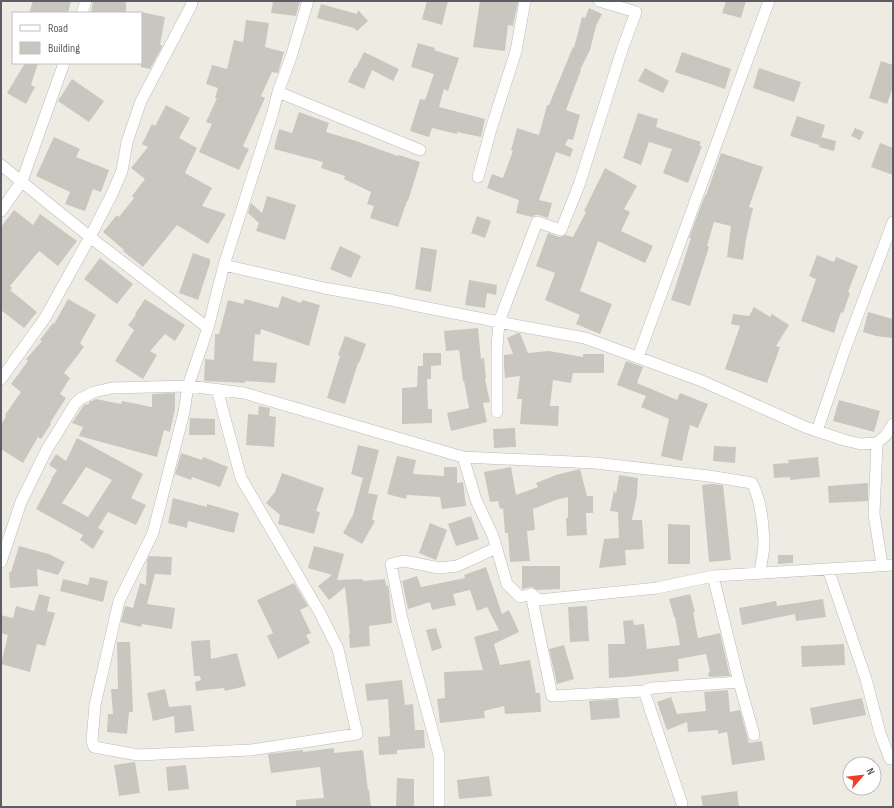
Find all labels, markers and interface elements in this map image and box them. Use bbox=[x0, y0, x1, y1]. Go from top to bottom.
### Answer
legend bbox=[12, 12, 142, 64]
text: Road bbox=[48, 21, 68, 36]
text: Building bbox=[48, 41, 80, 56]
north arrow bbox=[842, 756, 882, 796]
text: N bbox=[863, 766, 878, 777]

